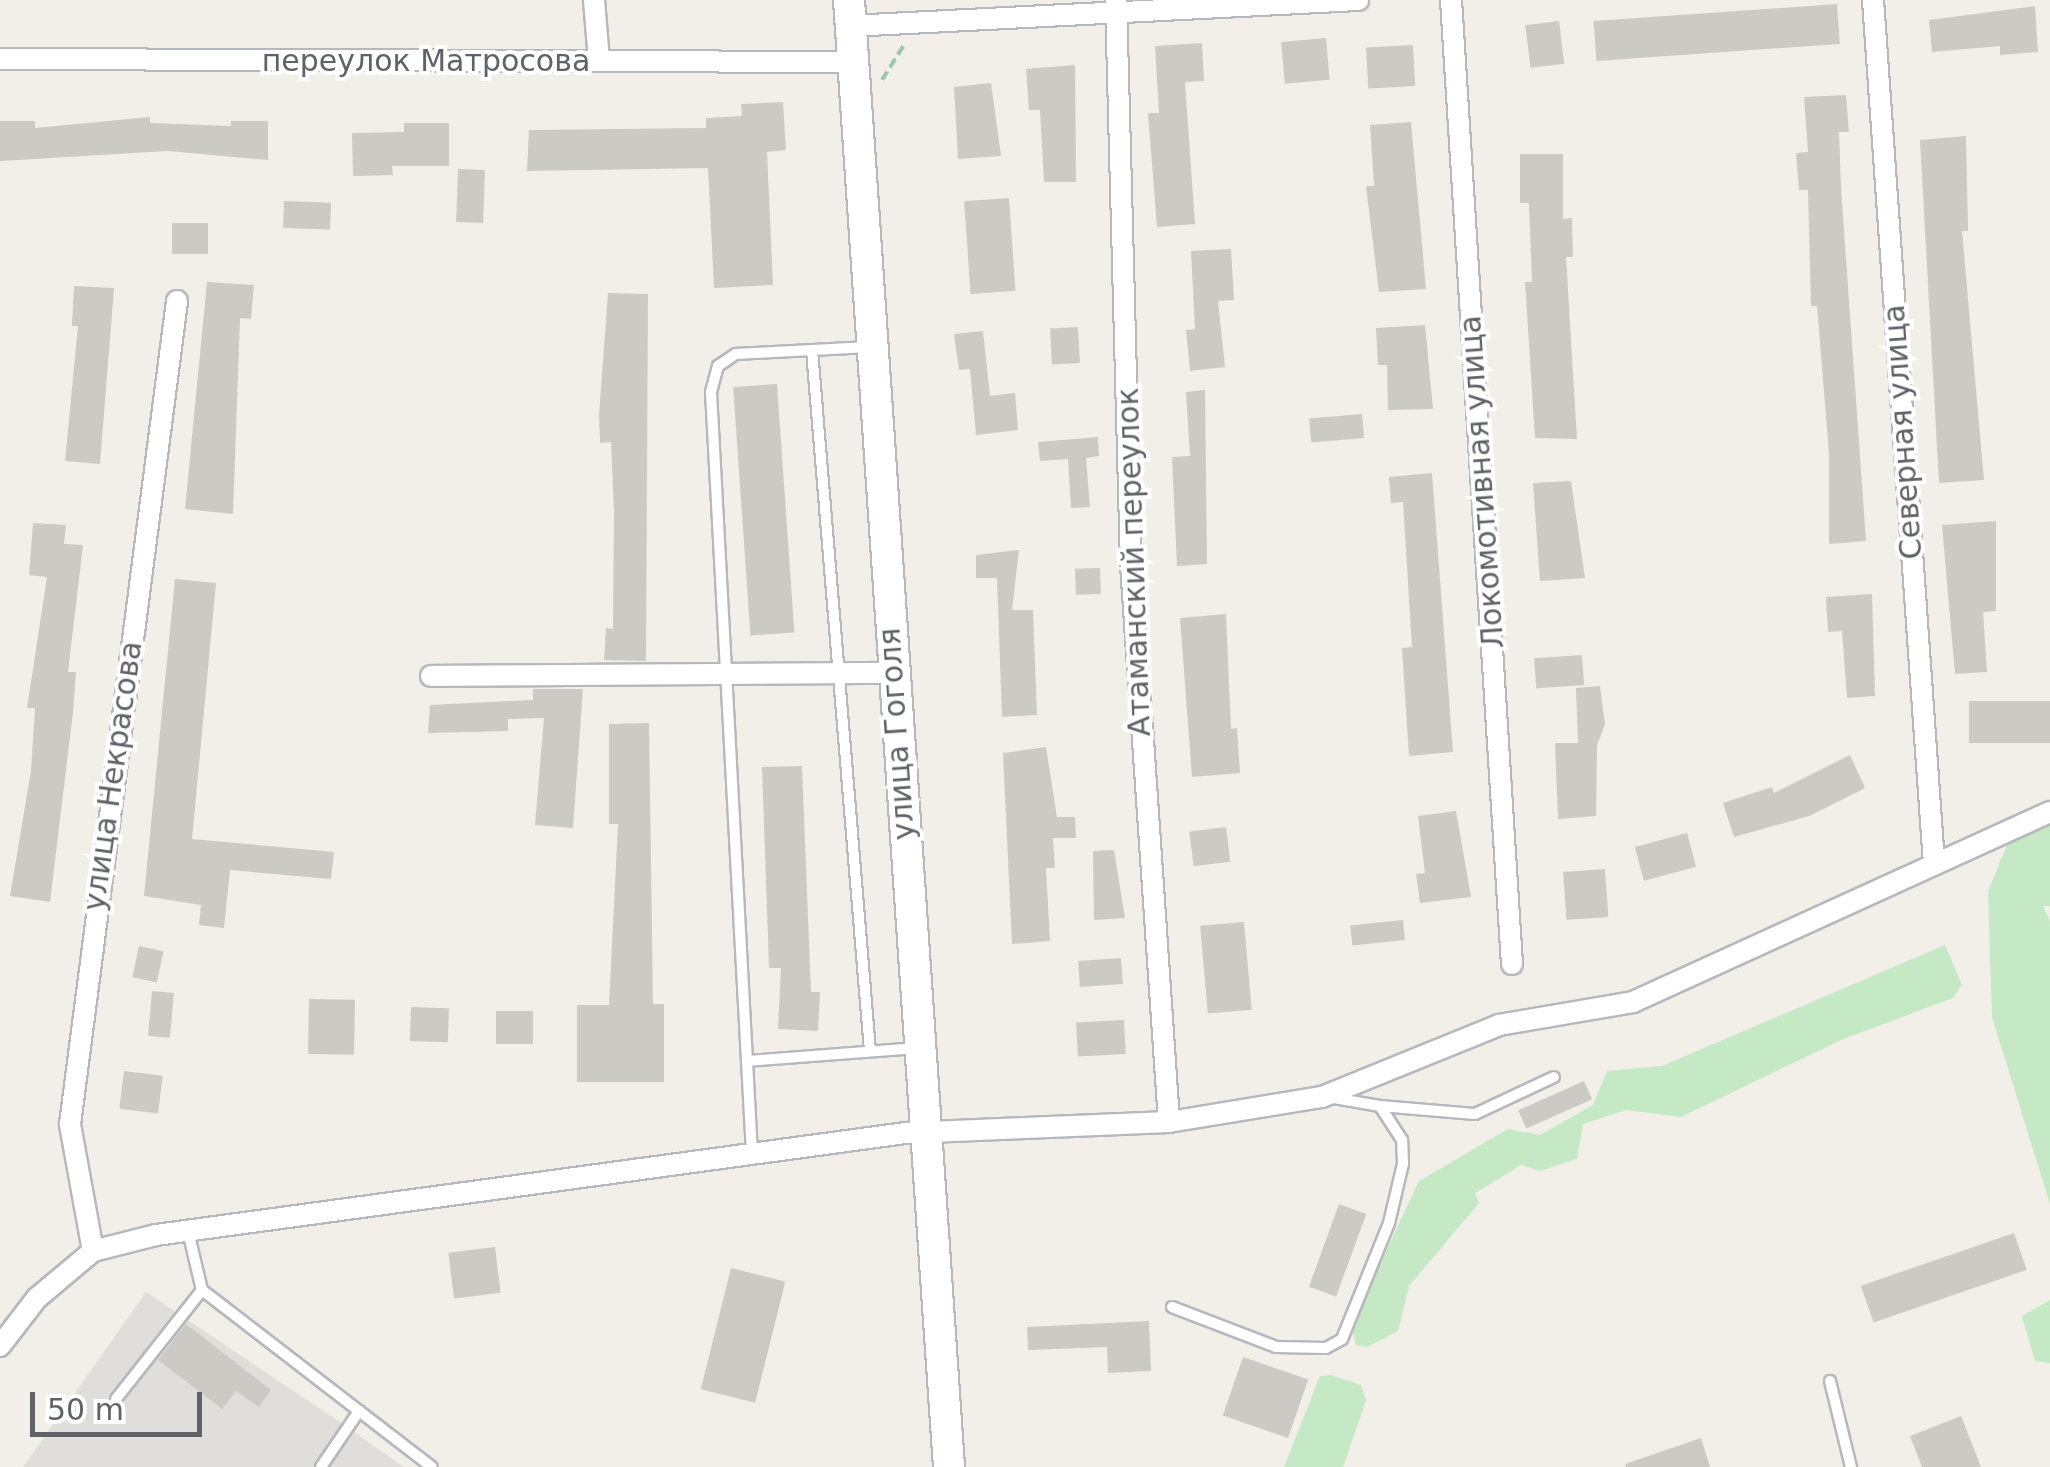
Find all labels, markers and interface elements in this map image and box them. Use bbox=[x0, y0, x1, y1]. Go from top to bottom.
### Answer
street label: переулок Матросова bbox=[262, 43, 590, 79]
street label: Северная улица bbox=[1876, 303, 1930, 561]
street label: Локомотивная улица bbox=[1452, 314, 1512, 650]
street label: Атаманский переулок bbox=[1110, 387, 1158, 737]
street label: улица Гоголя bbox=[872, 627, 922, 841]
street label: улица Некрасова bbox=[76, 639, 150, 913]
scale bar bbox=[35, 1372, 208, 1434]
text: 50 m bbox=[47, 1392, 124, 1427]

